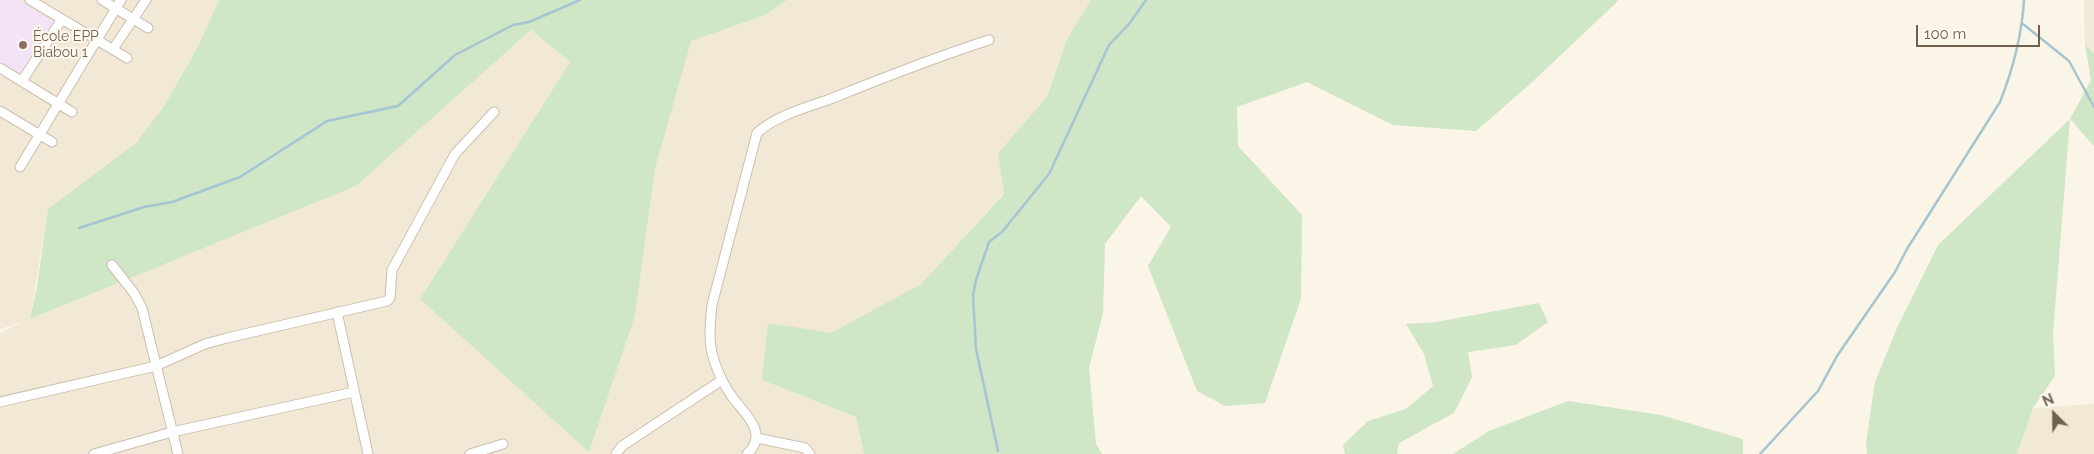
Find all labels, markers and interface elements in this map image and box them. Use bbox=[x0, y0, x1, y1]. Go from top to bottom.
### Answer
scale bar bbox=[1919, 15, 2043, 47]
text: 100 m bbox=[1924, 25, 1966, 43]
place label: École EPP Biabou 1 bbox=[33, 29, 99, 62]
marker: École EPP Biabou 1 bbox=[17, 39, 29, 51]
north arrow bbox=[2029, 389, 2079, 439]
text: N bbox=[2040, 391, 2056, 410]

